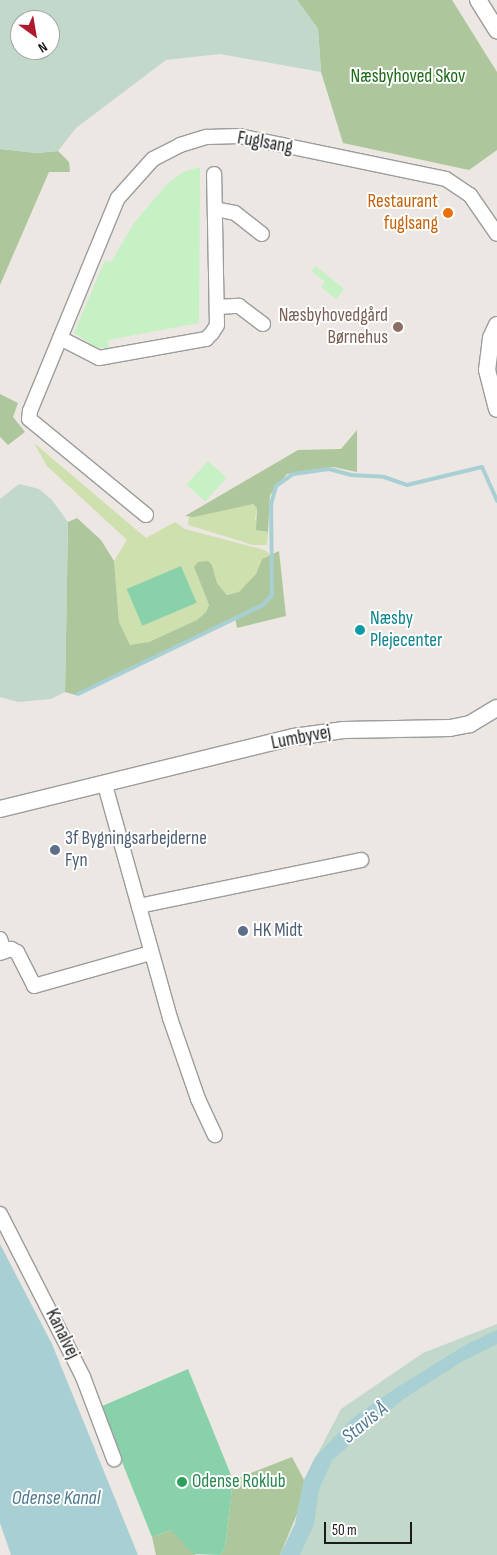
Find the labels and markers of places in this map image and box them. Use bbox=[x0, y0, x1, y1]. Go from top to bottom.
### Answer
place label: Restaurant fuglsang bbox=[368, 191, 438, 235]
marker: Restaurant fuglsang bbox=[442, 207, 454, 219]
place label: Næsbyhovedgård Børnehus bbox=[279, 305, 388, 349]
marker: Næsbyhovedgård Børnehus bbox=[392, 321, 404, 333]
place label: Næsby Plejecenter bbox=[370, 608, 442, 652]
marker: Næsby Plejecenter bbox=[354, 624, 366, 636]
place label: 3f Bygningsarbejderne Fyn bbox=[65, 828, 207, 872]
marker: 3f Bygningsarbejderne Fyn bbox=[49, 844, 61, 856]
place label: HK Midt bbox=[253, 920, 303, 942]
marker: HK Midt bbox=[237, 925, 249, 937]
place label: Odense Roklub bbox=[192, 1471, 286, 1493]
marker: Odense Roklub bbox=[176, 1476, 188, 1488]

